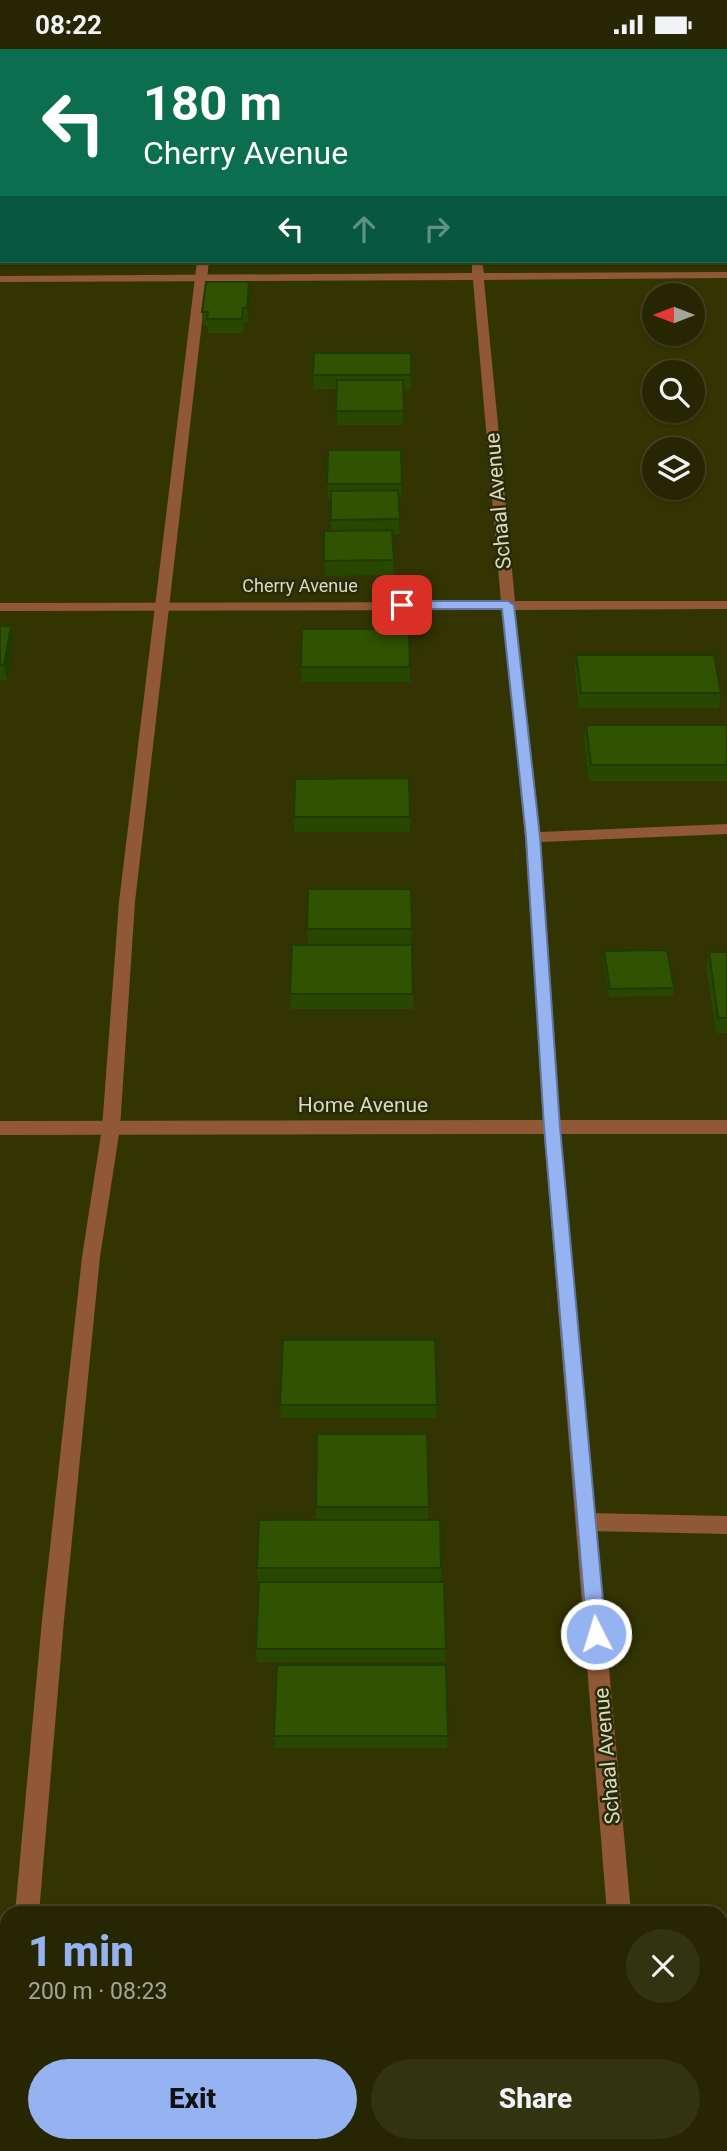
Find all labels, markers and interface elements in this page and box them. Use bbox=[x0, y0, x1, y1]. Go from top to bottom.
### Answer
text: 08:22 bbox=[35, 10, 102, 40]
text: 180 m bbox=[143, 75, 282, 132]
icon: left bbox=[28, 77, 119, 168]
text: Cherry Avenue bbox=[143, 134, 348, 172]
icon: left bbox=[272, 210, 310, 248]
icon: ahead bbox=[345, 210, 383, 248]
icon: right bbox=[418, 210, 456, 248]
north arrow bbox=[642, 283, 705, 347]
map controls bbox=[642, 283, 705, 500]
button: search bbox=[642, 360, 705, 423]
street label: Schaal Avenue bbox=[480, 432, 516, 570]
button: layers bbox=[642, 437, 705, 500]
street label: Cherry Avenue bbox=[242, 575, 358, 596]
pin bbox=[372, 575, 432, 635]
icon: arrive bbox=[383, 586, 421, 624]
street label: Home Avenue bbox=[298, 1093, 428, 1117]
position arrow bbox=[559, 1597, 633, 1671]
street label: Schaal Avenue bbox=[589, 1687, 625, 1825]
text: 1 min bbox=[28, 1927, 134, 1976]
button: close bbox=[626, 1929, 700, 2003]
text: 200 m · 08:23 bbox=[28, 1978, 167, 2005]
button: Exit bbox=[28, 2059, 357, 2139]
button: Share bbox=[371, 2059, 700, 2139]

